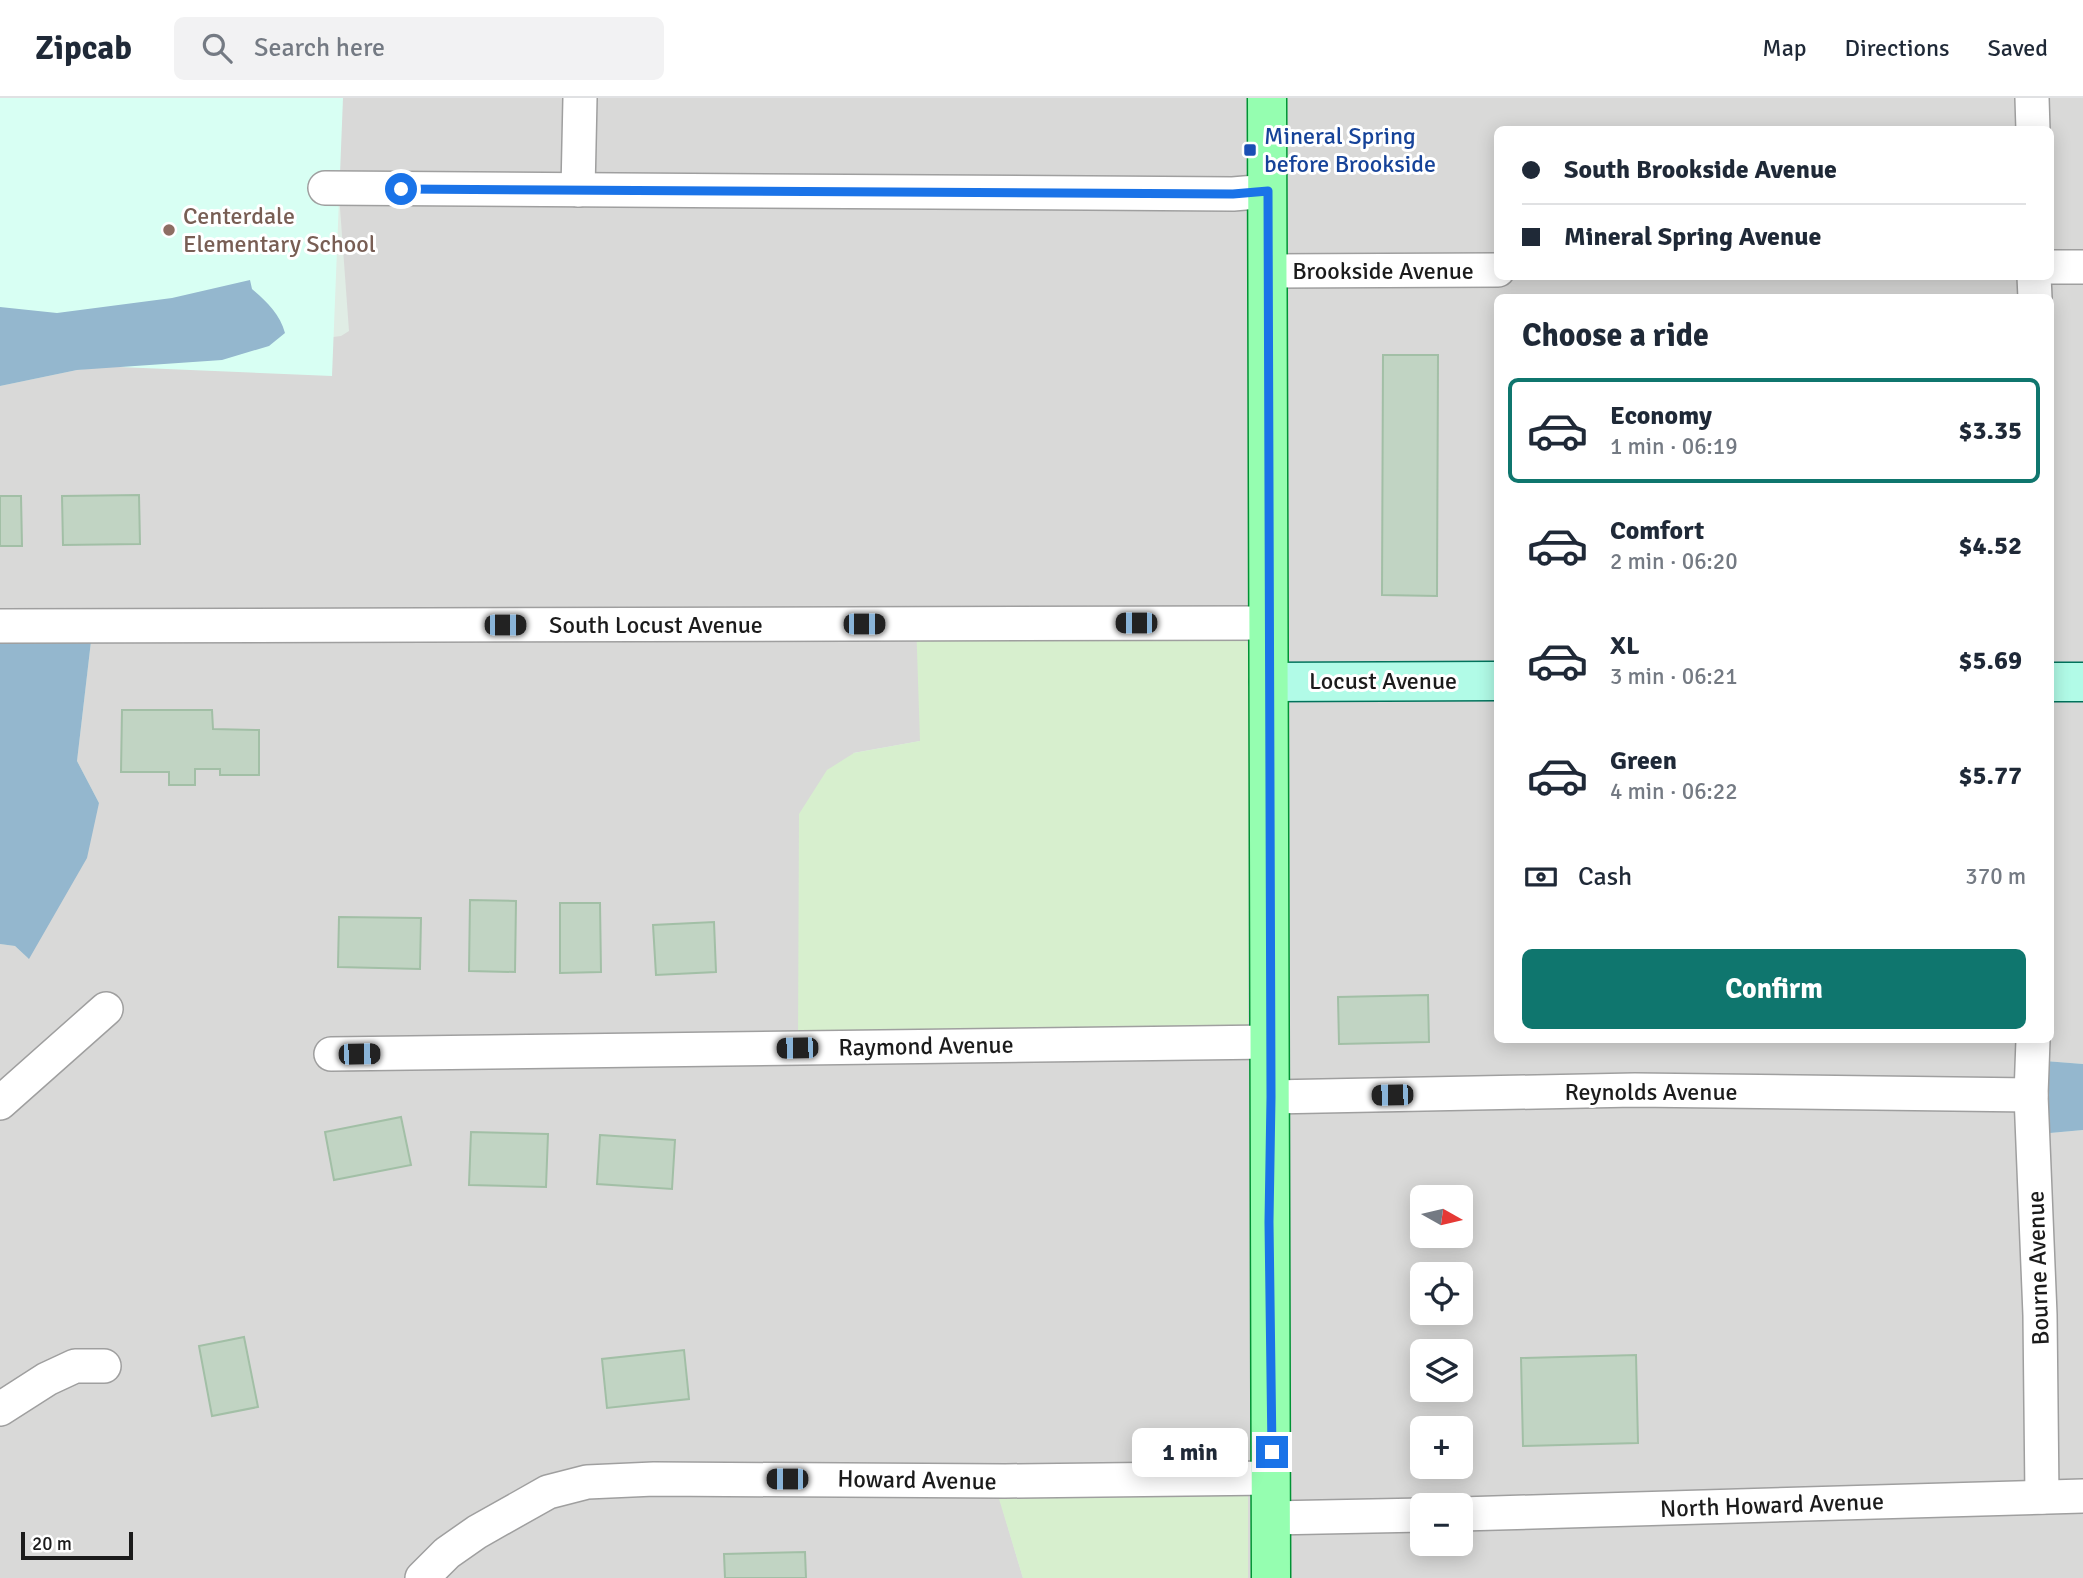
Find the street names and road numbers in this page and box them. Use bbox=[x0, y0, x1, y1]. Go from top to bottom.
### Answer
street label: Brookside Avenue bbox=[1292, 256, 1474, 286]
street label: South Locust Avenue bbox=[549, 610, 763, 640]
street label: Locust Avenue bbox=[1309, 666, 1457, 696]
street label: Raymond Avenue bbox=[838, 1029, 1014, 1063]
street label: Reynolds Avenue bbox=[1564, 1077, 1738, 1107]
street label: Bourne Avenue bbox=[2020, 1190, 2056, 1346]
street label: Howard Avenue bbox=[837, 1464, 997, 1496]
street label: North Howard Avenue bbox=[1659, 1486, 1885, 1524]

